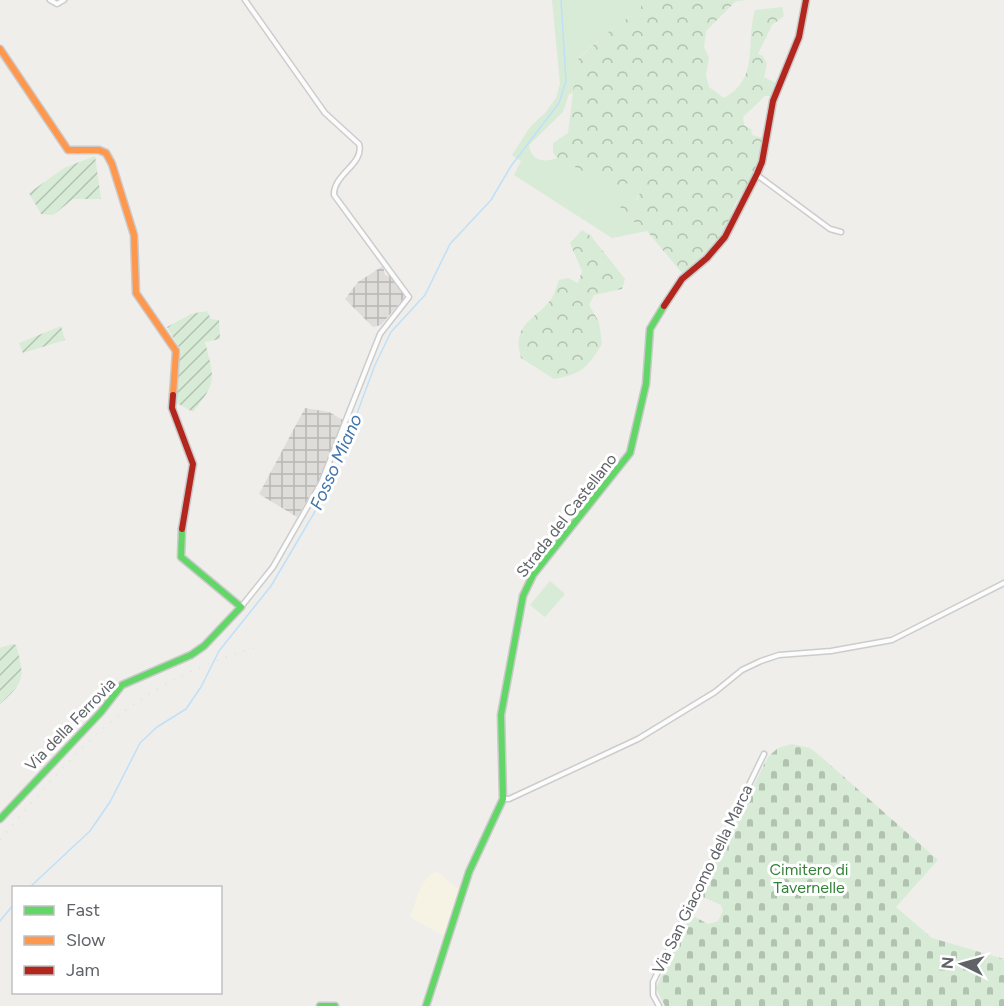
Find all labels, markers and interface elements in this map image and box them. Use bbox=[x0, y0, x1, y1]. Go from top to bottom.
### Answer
water label: Fosso Miano bbox=[305, 411, 367, 513]
street label: Strada del Castellano bbox=[512, 450, 621, 581]
street label: Via della Ferrovia bbox=[21, 674, 119, 775]
street label: Via San Giacomo della Marca bbox=[648, 782, 757, 977]
park label: Cimitero di Tavernelle bbox=[769, 860, 849, 897]
legend bbox=[12, 886, 222, 994]
text: Fast bbox=[66, 899, 100, 921]
text: Slow bbox=[66, 929, 105, 951]
north arrow bbox=[932, 934, 992, 994]
text: N bbox=[938, 956, 958, 970]
text: Jam bbox=[66, 959, 100, 981]

